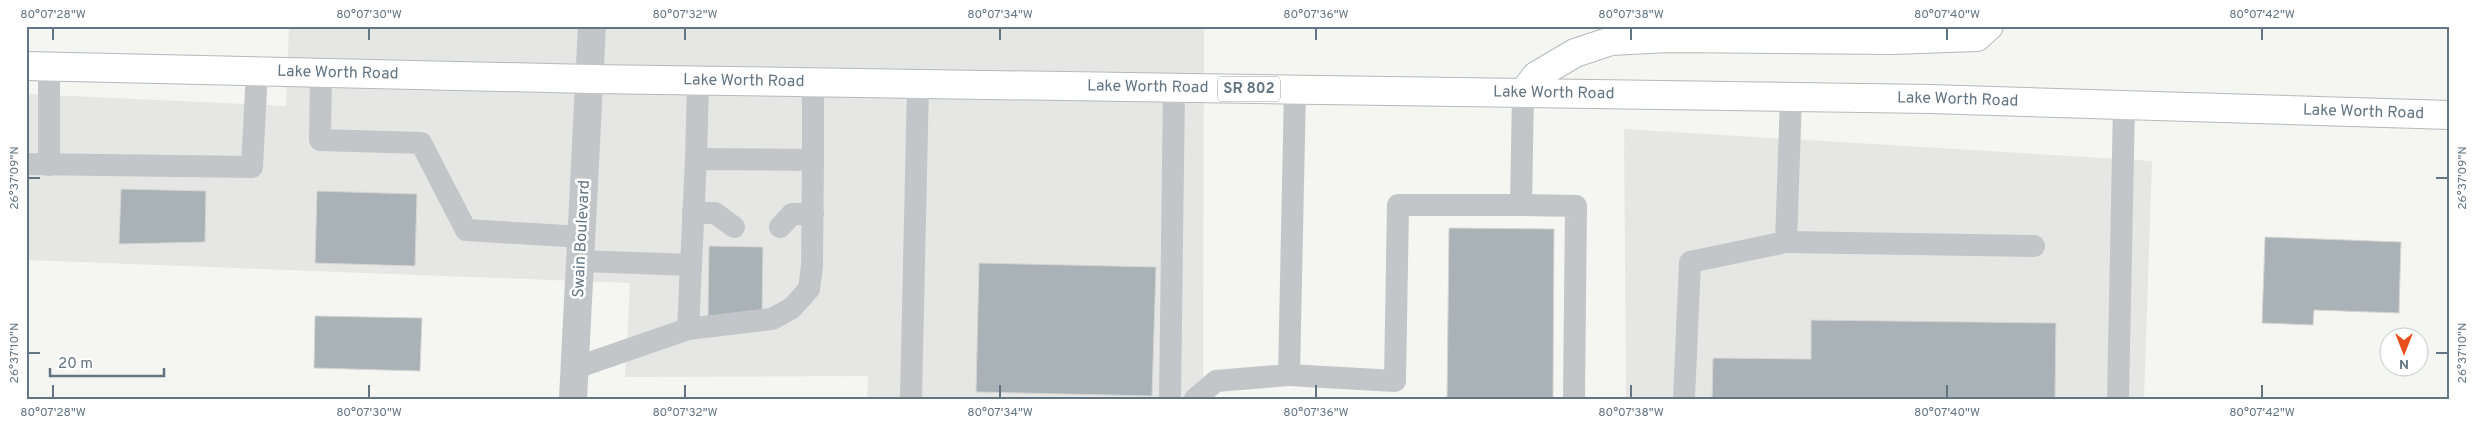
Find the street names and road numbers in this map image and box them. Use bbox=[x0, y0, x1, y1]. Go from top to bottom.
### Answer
street label: Lake Worth Road bbox=[277, 62, 399, 85]
street label: Lake Worth Road bbox=[683, 70, 805, 92]
street label: Lake Worth Road bbox=[1087, 76, 1209, 98]
road number: SR 802 bbox=[1218, 76, 1280, 102]
street label: Lake Worth Road bbox=[1493, 82, 1615, 104]
street label: Lake Worth Road bbox=[1897, 89, 2019, 112]
street label: Lake Worth Road bbox=[2302, 100, 2425, 124]
street label: Swain Boulevard bbox=[569, 180, 595, 298]

